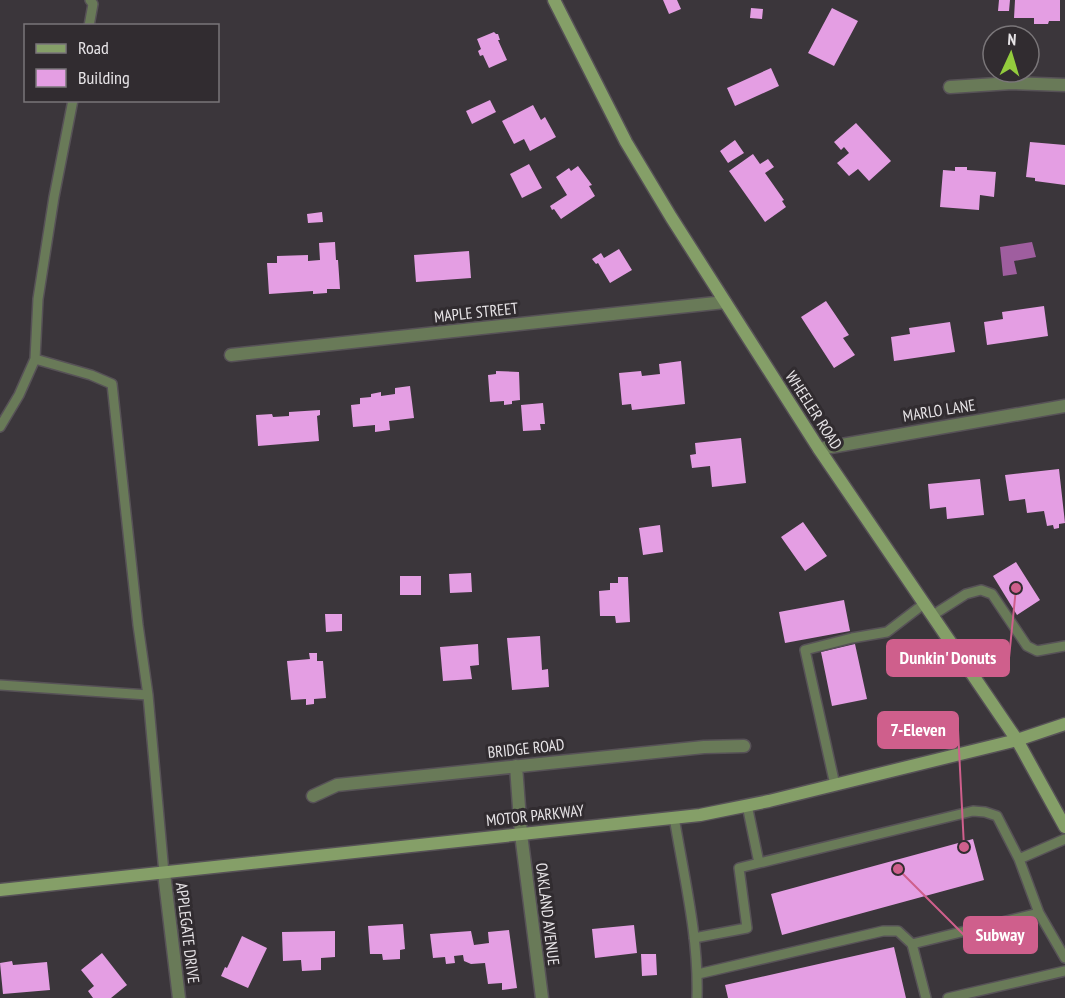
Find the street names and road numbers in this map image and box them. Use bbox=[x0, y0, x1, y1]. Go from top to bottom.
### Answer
street label: MAPLE STREET bbox=[433, 298, 519, 326]
street label: WHEELER ROAD bbox=[781, 367, 847, 453]
street label: MARLO LANE bbox=[901, 394, 977, 426]
street label: BRIDGE ROAD bbox=[487, 734, 565, 762]
street label: MOTOR PARKWAY bbox=[485, 800, 586, 830]
street label: OAKLAND AVENUE bbox=[532, 862, 564, 967]
street label: APPLEGATE DRIVE bbox=[172, 881, 204, 985]

